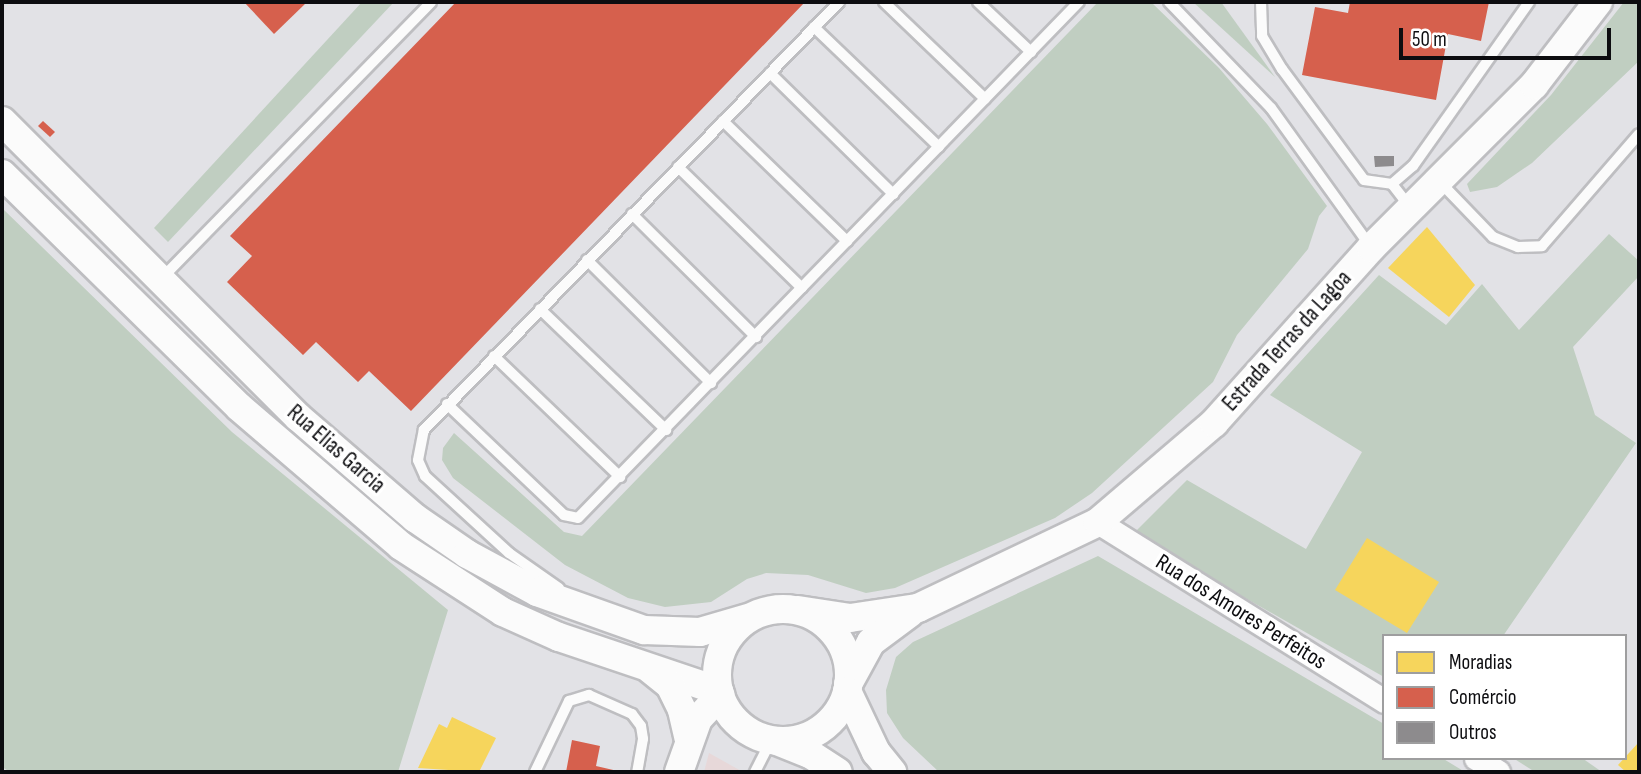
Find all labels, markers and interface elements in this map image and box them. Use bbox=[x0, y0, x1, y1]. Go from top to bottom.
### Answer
scale bar bbox=[1403, 14, 1615, 58]
text: 50 m bbox=[1412, 27, 1447, 52]
street label: Estrada Terras da Lagoa bbox=[1217, 265, 1357, 417]
street label: Rua Elias Garcia bbox=[281, 399, 391, 499]
street label: Rua dos Amores Perfeitos bbox=[1151, 548, 1331, 676]
legend bbox=[1382, 634, 1627, 760]
text: Moradias bbox=[1449, 650, 1512, 675]
text: Comércio bbox=[1449, 685, 1516, 710]
text: Outros bbox=[1449, 720, 1496, 745]

